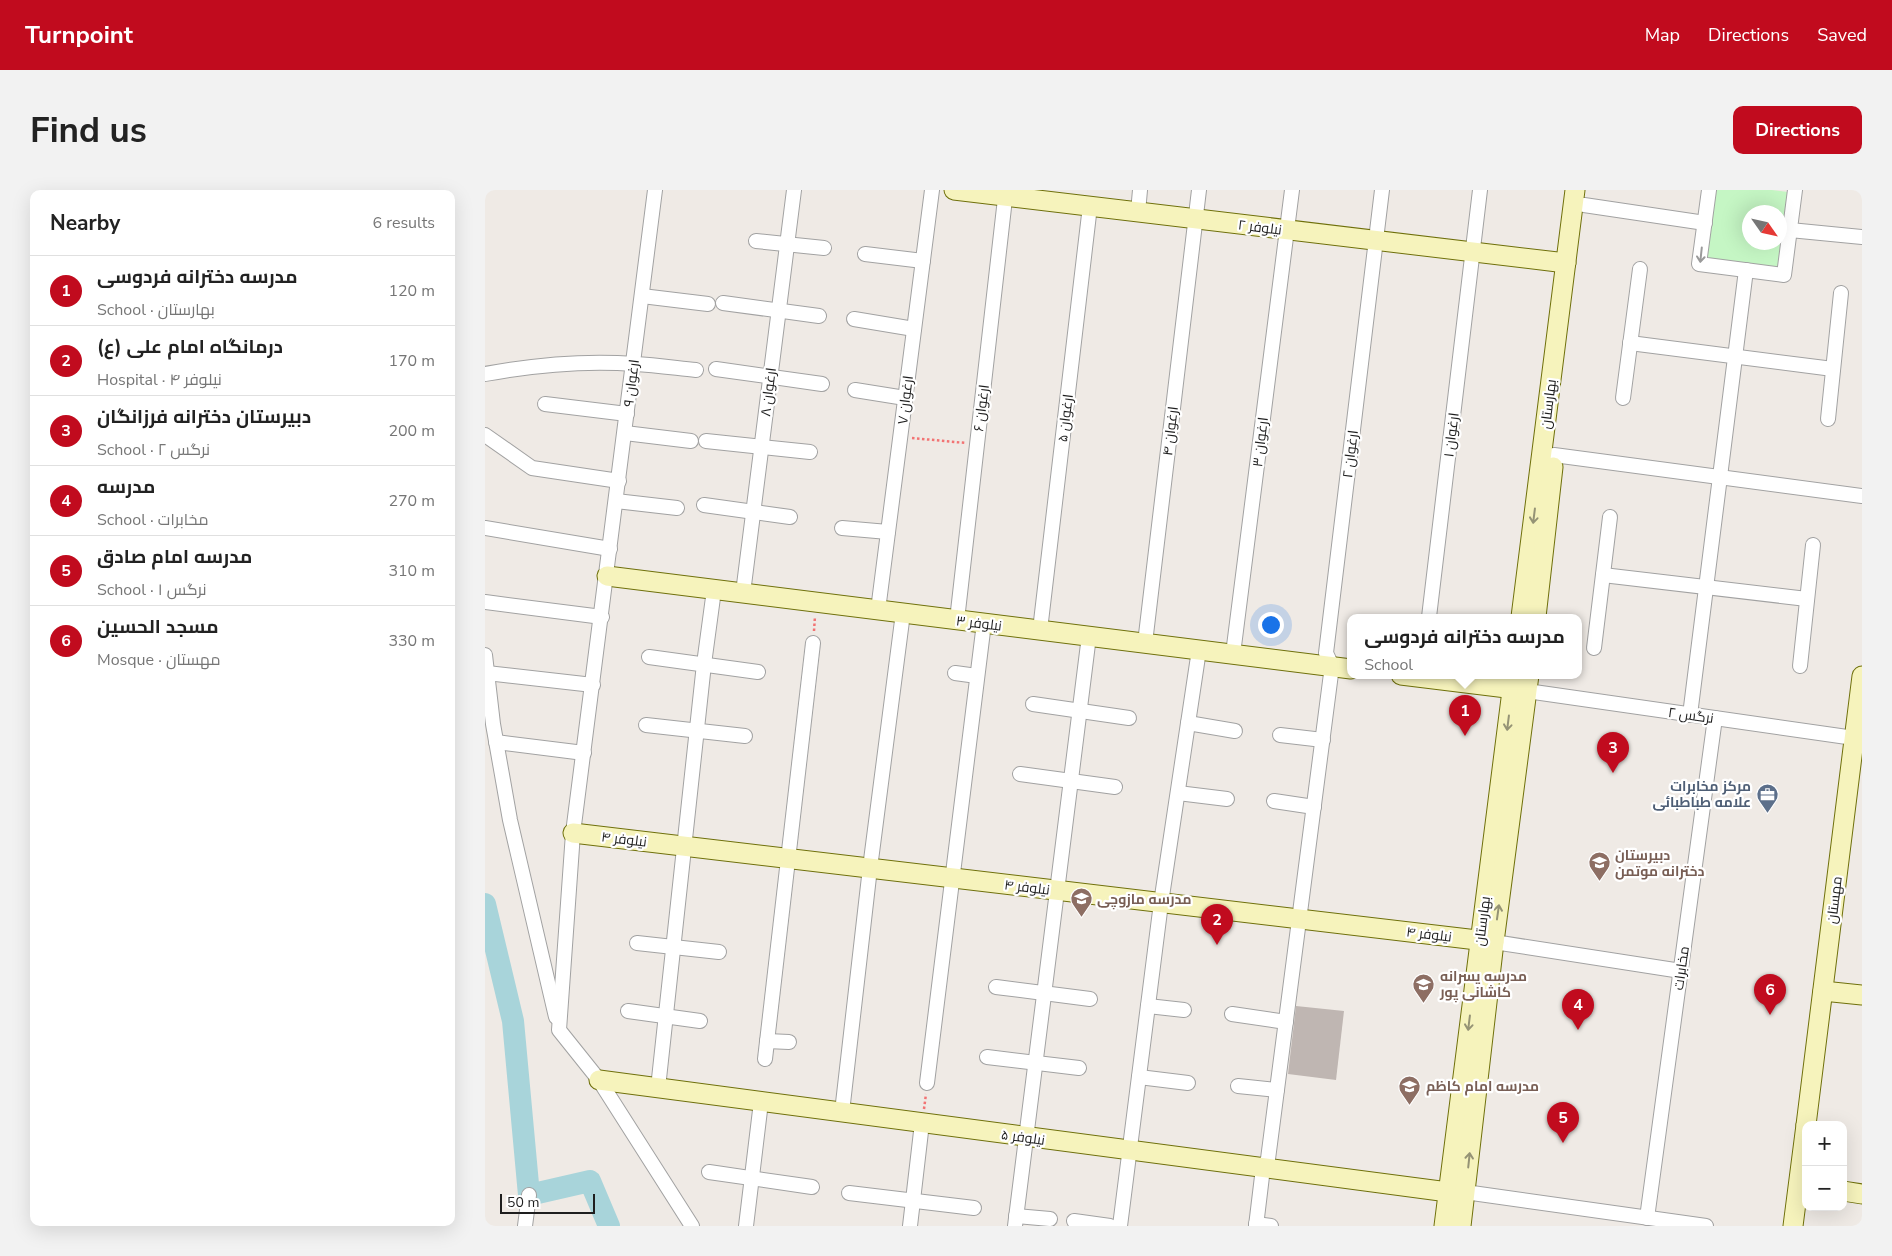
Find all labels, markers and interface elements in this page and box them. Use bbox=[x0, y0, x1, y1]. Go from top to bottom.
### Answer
text: Turnpoint bbox=[25, 19, 133, 51]
text: Map bbox=[1645, 23, 1680, 47]
text: Directions bbox=[1708, 23, 1789, 47]
text: Saved bbox=[1817, 23, 1867, 47]
button: Directions bbox=[1733, 106, 1862, 154]
text: Find us bbox=[30, 107, 147, 154]
north arrow bbox=[1742, 205, 1787, 250]
text: Nearby bbox=[50, 209, 120, 237]
text: 6 results bbox=[373, 212, 435, 234]
street label: نیلوفر ۲ bbox=[1237, 215, 1283, 240]
one-way arrow bbox=[1696, 247, 1706, 263]
text: مدرسه دخترانه فردوسی bbox=[97, 264, 298, 290]
text: 1 bbox=[61, 280, 71, 302]
text: 120 m bbox=[388, 280, 435, 302]
text: School · بهارستان bbox=[97, 299, 215, 321]
text: درمانگاه امام علی (ع) bbox=[97, 334, 283, 360]
text: 2 bbox=[61, 350, 71, 372]
text: 170 m bbox=[388, 350, 435, 372]
street label: ارغوان ۹ bbox=[619, 358, 644, 408]
street label: ارغوان ۸ bbox=[756, 366, 781, 418]
text: Hospital · نیلوفر ۴ bbox=[97, 369, 222, 391]
street label: ارغوان ۷ bbox=[893, 374, 918, 426]
street label: بهارستان bbox=[1536, 378, 1561, 430]
street label: ارغوان ۶ bbox=[969, 383, 994, 433]
street label: ارغوان ۵ bbox=[1053, 393, 1078, 443]
text: دبیرستان دخترانه فرزانگان bbox=[97, 404, 311, 430]
street label: ارغوان ۴ bbox=[1158, 405, 1183, 457]
street label: ارغوان ۱ bbox=[1439, 412, 1464, 458]
street label: ارغوان ۳ bbox=[1248, 416, 1273, 468]
text: 3 bbox=[61, 420, 71, 442]
text: 200 m bbox=[388, 420, 435, 442]
street label: ارغوان ۲ bbox=[1338, 429, 1363, 479]
text: School · نرگس ۲ bbox=[97, 439, 210, 461]
text: مدرسه bbox=[97, 474, 155, 500]
text: 4 bbox=[61, 490, 71, 512]
text: 270 m bbox=[388, 490, 435, 512]
one-way arrow bbox=[1529, 508, 1539, 524]
text: School · مخابرات bbox=[97, 509, 208, 531]
text: مدرسه امام صادق bbox=[97, 544, 252, 570]
text: 5 bbox=[61, 560, 71, 582]
text: 310 m bbox=[388, 560, 435, 582]
text: School · نرگس ۱ bbox=[97, 579, 207, 601]
street label: نیلوفر ۳ bbox=[955, 611, 1003, 636]
your location bbox=[1258, 612, 1284, 638]
text: مسجد الحسین bbox=[97, 614, 219, 640]
popup bbox=[1347, 614, 1582, 679]
text: مدرسه دخترانه فردوسی bbox=[1364, 624, 1565, 650]
text: 6 bbox=[61, 630, 71, 652]
text: 330 m bbox=[388, 630, 435, 652]
text: Mosque · مهستان bbox=[97, 649, 221, 671]
text: School bbox=[1364, 654, 1413, 676]
pin: 1 bbox=[1449, 695, 1481, 736]
street label: نرگس ۲ bbox=[1667, 703, 1715, 728]
one-way arrow bbox=[1503, 715, 1513, 731]
pin: 3 bbox=[1597, 732, 1629, 773]
place label: مرکز مخابرات علامه طباطبائی bbox=[1653, 777, 1751, 812]
office icon: مرکز مخابرات علامه طباطبائی bbox=[1755, 782, 1779, 813]
street label: نیلوفر ۴ bbox=[600, 827, 648, 852]
place label: دبیرستان دخترانه موتمن bbox=[1615, 846, 1705, 881]
school or university icon: دبیرستان دخترانه موتمن bbox=[1587, 851, 1611, 882]
street label: نیلوفر ۴ bbox=[1003, 875, 1051, 900]
street label: مهستان bbox=[1822, 875, 1847, 925]
school or university icon: مدرسه مازوچی bbox=[1069, 887, 1093, 918]
place label: مدرسه مازوچی bbox=[1097, 890, 1192, 910]
street label: بهارستان bbox=[1470, 895, 1495, 947]
pin: 2 bbox=[1201, 904, 1233, 945]
one-way arrow bbox=[1493, 904, 1503, 920]
street label: نیلوفر ۴ bbox=[1405, 922, 1453, 947]
street label: مخابرات bbox=[1669, 945, 1694, 991]
place label: مدرسه پسرانه کاشانی پور bbox=[1439, 967, 1527, 1003]
school or university icon: مدرسه پسرانه کاشانی پور bbox=[1412, 972, 1436, 1003]
pin: 6 bbox=[1754, 974, 1786, 1015]
pin: 4 bbox=[1562, 989, 1594, 1030]
one-way arrow bbox=[1464, 1015, 1474, 1031]
school or university icon: مدرسه امام کاظم bbox=[1398, 1074, 1422, 1105]
place label: مدرسه امام کاظم bbox=[1426, 1077, 1539, 1096]
pin: 5 bbox=[1547, 1102, 1579, 1143]
map controls bbox=[1802, 1121, 1847, 1211]
button: + bbox=[1802, 1121, 1847, 1166]
street label: نیلوفر ۵ bbox=[1000, 1125, 1046, 1150]
one-way arrow bbox=[1464, 1153, 1474, 1169]
button: − bbox=[1802, 1166, 1847, 1211]
scale bar bbox=[500, 1191, 595, 1214]
text: 50 m bbox=[507, 1193, 539, 1212]

